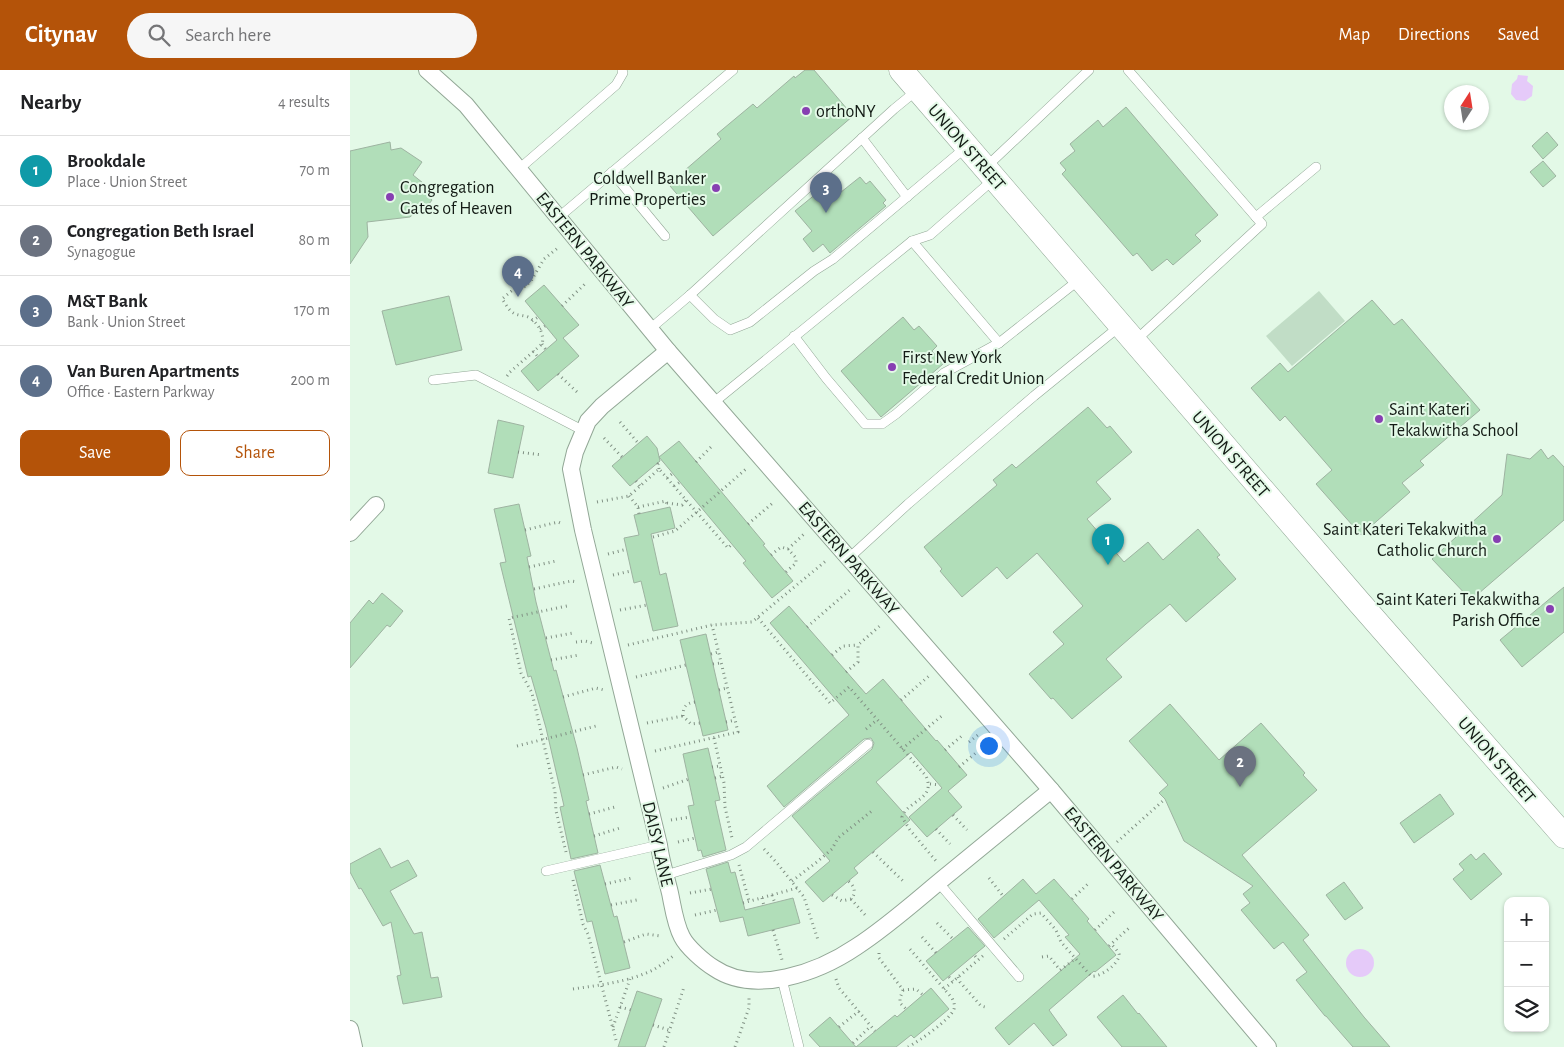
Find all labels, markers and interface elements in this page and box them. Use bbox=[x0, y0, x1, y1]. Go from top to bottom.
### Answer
search box bbox=[127, 13, 477, 58]
icon: search bbox=[145, 21, 173, 49]
text: Citynav bbox=[25, 23, 97, 47]
text: Search here bbox=[185, 26, 271, 45]
text: Map bbox=[1339, 26, 1370, 44]
text: Directions bbox=[1398, 26, 1470, 44]
text: Saved bbox=[1498, 26, 1539, 44]
north arrow bbox=[1444, 85, 1489, 130]
text: Nearby bbox=[20, 92, 81, 113]
text: 4 results bbox=[278, 94, 330, 110]
street label: UNION STREET bbox=[924, 101, 1009, 194]
place label: orthoNY bbox=[816, 103, 876, 121]
marker: orthoNY bbox=[800, 105, 812, 117]
text: Brookdale bbox=[67, 152, 145, 171]
text: 1 bbox=[33, 162, 39, 178]
text: 70 m bbox=[299, 162, 330, 178]
place label: Coldwell Banker Prime Properties bbox=[589, 170, 706, 209]
pin: 3 bbox=[810, 172, 842, 213]
text: Place · Union Street bbox=[67, 174, 187, 190]
place label: Congregation Gates of Heaven bbox=[400, 179, 513, 218]
marker: Coldwell Banker Prime Properties bbox=[710, 182, 722, 194]
street label: EASTERN PARKWAY bbox=[532, 189, 637, 312]
marker: Congregation Gates of Heaven bbox=[384, 191, 396, 203]
text: Congregation Beth Israel bbox=[67, 222, 254, 241]
text: 2 bbox=[32, 232, 40, 248]
text: 80 m bbox=[299, 232, 330, 248]
text: Synagogue bbox=[67, 244, 136, 260]
pin: 4 bbox=[502, 256, 534, 297]
text: M&T Bank bbox=[67, 292, 148, 311]
text: 3 bbox=[33, 302, 39, 318]
text: 170 m bbox=[294, 302, 330, 318]
text: Bank · Union Street bbox=[67, 314, 185, 330]
place label: First New York Federal Credit Union bbox=[902, 349, 1044, 388]
marker: First New York Federal Credit Union bbox=[886, 361, 898, 373]
text: Van Buren Apartments bbox=[67, 362, 239, 381]
text: 4 bbox=[32, 372, 40, 388]
text: 200 m bbox=[290, 372, 330, 388]
text: Office · Eastern Parkway bbox=[67, 384, 215, 400]
place label: Saint Kateri Tekakwitha School bbox=[1389, 401, 1519, 440]
street label: UNION STREET bbox=[1188, 408, 1273, 501]
marker: Saint Kateri Tekakwitha School bbox=[1373, 413, 1385, 425]
button: Save bbox=[20, 430, 170, 476]
button: Share bbox=[180, 430, 330, 476]
street label: EASTERN PARKWAY bbox=[794, 499, 902, 619]
place label: Saint Kateri Tekakwitha Catholic Church bbox=[1323, 521, 1487, 560]
pin: 1 bbox=[1092, 524, 1124, 565]
marker: Saint Kateri Tekakwitha Catholic Church bbox=[1491, 533, 1503, 545]
place label: Saint Kateri Tekakwitha Parish Office bbox=[1376, 591, 1540, 630]
marker: Saint Kateri Tekakwitha Parish Office bbox=[1544, 603, 1556, 615]
street label: UNION STREET bbox=[1454, 714, 1539, 807]
your location bbox=[976, 733, 1002, 759]
pin: 2 bbox=[1224, 746, 1256, 787]
street label: DAISY LANE bbox=[639, 800, 676, 889]
street label: EASTERN PARKWAY bbox=[1060, 804, 1167, 926]
map controls bbox=[1504, 897, 1549, 1032]
button: + bbox=[1504, 897, 1549, 942]
button: − bbox=[1504, 942, 1549, 987]
button: layers bbox=[1504, 987, 1549, 1032]

